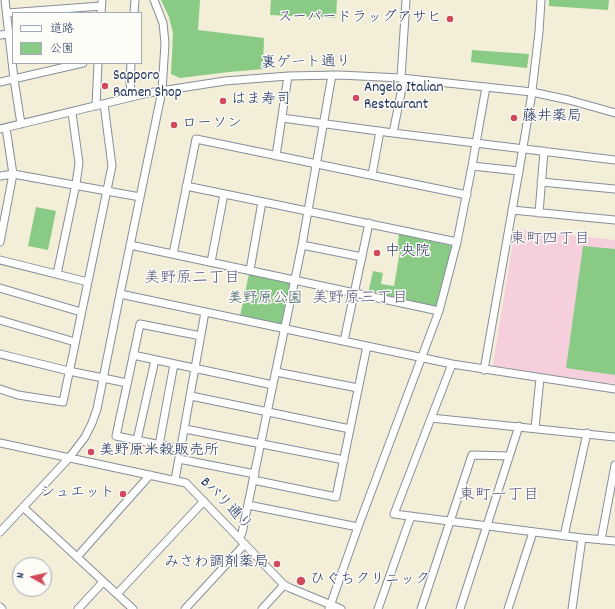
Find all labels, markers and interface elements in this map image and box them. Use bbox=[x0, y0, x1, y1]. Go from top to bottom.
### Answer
place label: スーパードラッグアサヒ bbox=[278, 10, 442, 28]
legend bbox=[12, 12, 142, 64]
marker: スーパードラッグアサヒ bbox=[445, 14, 455, 24]
text: 道路 bbox=[50, 21, 74, 38]
text: 公園 bbox=[50, 41, 74, 58]
street label: 裏ゲート通り bbox=[261, 54, 351, 74]
place label: Sapporo Ramen Shop bbox=[113, 68, 182, 103]
place label: Angelo Italian Restaurant bbox=[364, 80, 443, 115]
marker: Sapporo Ramen Shop bbox=[100, 81, 110, 91]
place label: はま寿司 bbox=[231, 92, 291, 110]
marker: Angelo Italian Restaurant bbox=[351, 93, 361, 103]
marker: はま寿司 bbox=[218, 96, 228, 106]
place label: 藤井薬局 bbox=[522, 109, 582, 127]
marker: 藤井薬局 bbox=[509, 113, 519, 123]
place label: ローソン bbox=[182, 116, 242, 134]
marker: ローソン bbox=[169, 120, 179, 130]
district label: 東町四丁目 bbox=[510, 231, 590, 251]
place label: 中央院 bbox=[385, 244, 430, 262]
marker: 中央院 bbox=[372, 248, 382, 258]
district label: 美野原二丁目 bbox=[144, 270, 240, 290]
district label: 美野原三丁目 bbox=[312, 290, 408, 310]
park label: 美野原公園 bbox=[228, 291, 302, 309]
place label: 美野原米穀販売所 bbox=[99, 443, 219, 461]
marker: 美野原米穀販売所 bbox=[86, 447, 96, 457]
street label: Bバリ通り bbox=[195, 475, 255, 535]
place label: シュエット bbox=[40, 485, 115, 503]
district label: 東町一丁目 bbox=[459, 487, 539, 507]
marker: シュエット bbox=[118, 489, 128, 499]
place label: みさわ調剤薬局 bbox=[164, 555, 269, 573]
north arrow bbox=[12, 557, 52, 597]
marker: みさわ調剤薬局 bbox=[272, 559, 282, 569]
text: N bbox=[13, 572, 29, 579]
place label: ひぐちクリニック bbox=[310, 572, 430, 590]
marker: ひぐちクリニック bbox=[295, 575, 307, 587]

